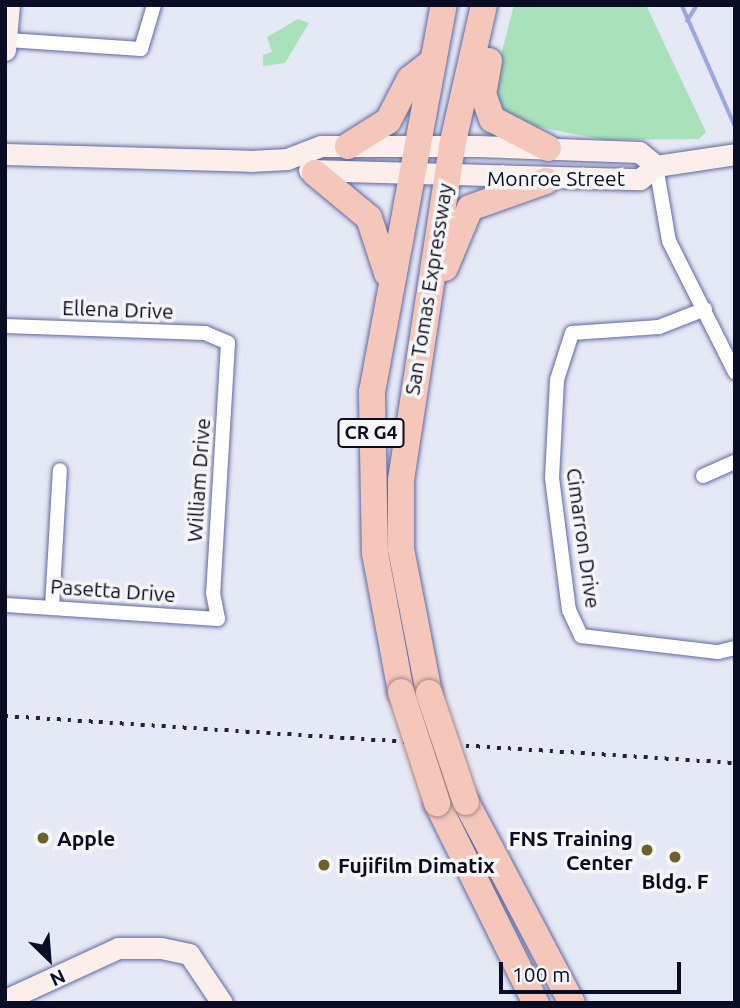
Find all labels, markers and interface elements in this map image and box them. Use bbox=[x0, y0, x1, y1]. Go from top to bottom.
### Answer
street label: Monroe Street bbox=[487, 165, 625, 191]
street label: San Tomas Expressway bbox=[399, 181, 457, 397]
street label: Ellena Drive bbox=[62, 294, 174, 324]
street label: William Drive bbox=[181, 417, 215, 543]
road number: CR G4 bbox=[336, 418, 406, 448]
street label: Cimarron Drive bbox=[562, 466, 606, 610]
street label: Pasetta Drive bbox=[49, 573, 177, 607]
place label: Apple bbox=[57, 825, 115, 851]
place label: FNS Training Center bbox=[509, 825, 633, 875]
marker: Apple bbox=[35, 830, 51, 846]
marker: FNS Training Center bbox=[639, 842, 655, 858]
marker: Bldg. F bbox=[667, 849, 683, 865]
place label: Fujifilm Dimatix bbox=[338, 852, 495, 878]
marker: Fujifilm Dimatix bbox=[316, 857, 332, 873]
place label: Bldg. F bbox=[641, 868, 709, 894]
north arrow bbox=[14, 924, 84, 994]
scale bar bbox=[502, 948, 684, 992]
text: 100 m bbox=[512, 962, 570, 986]
text: N bbox=[47, 965, 69, 991]

